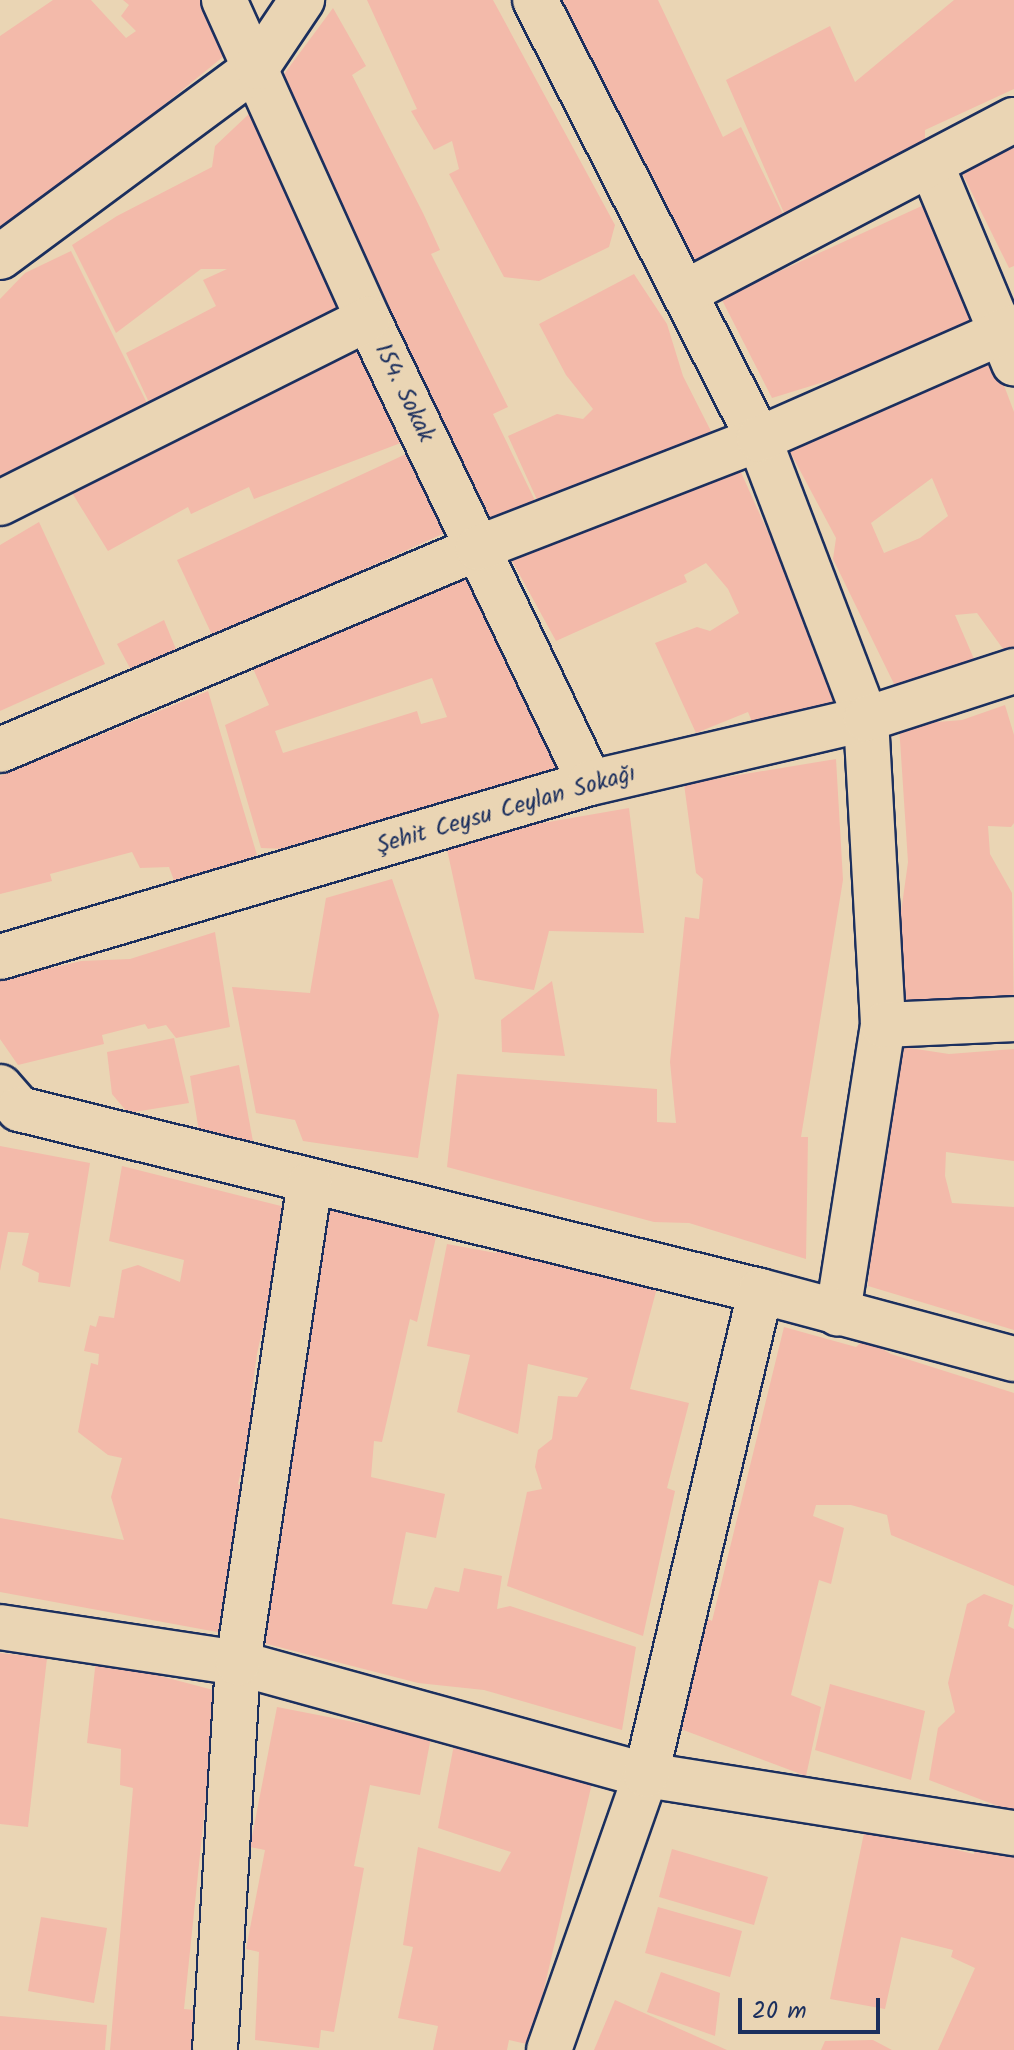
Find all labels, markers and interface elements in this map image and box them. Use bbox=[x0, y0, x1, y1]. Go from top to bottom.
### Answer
street label: 154. Sokak bbox=[368, 339, 440, 447]
street label: Şehit Ceysu Ceylan Sokağı bbox=[373, 759, 639, 861]
scale bar bbox=[742, 1982, 884, 2032]
text: 20 m bbox=[752, 1992, 807, 2031]

